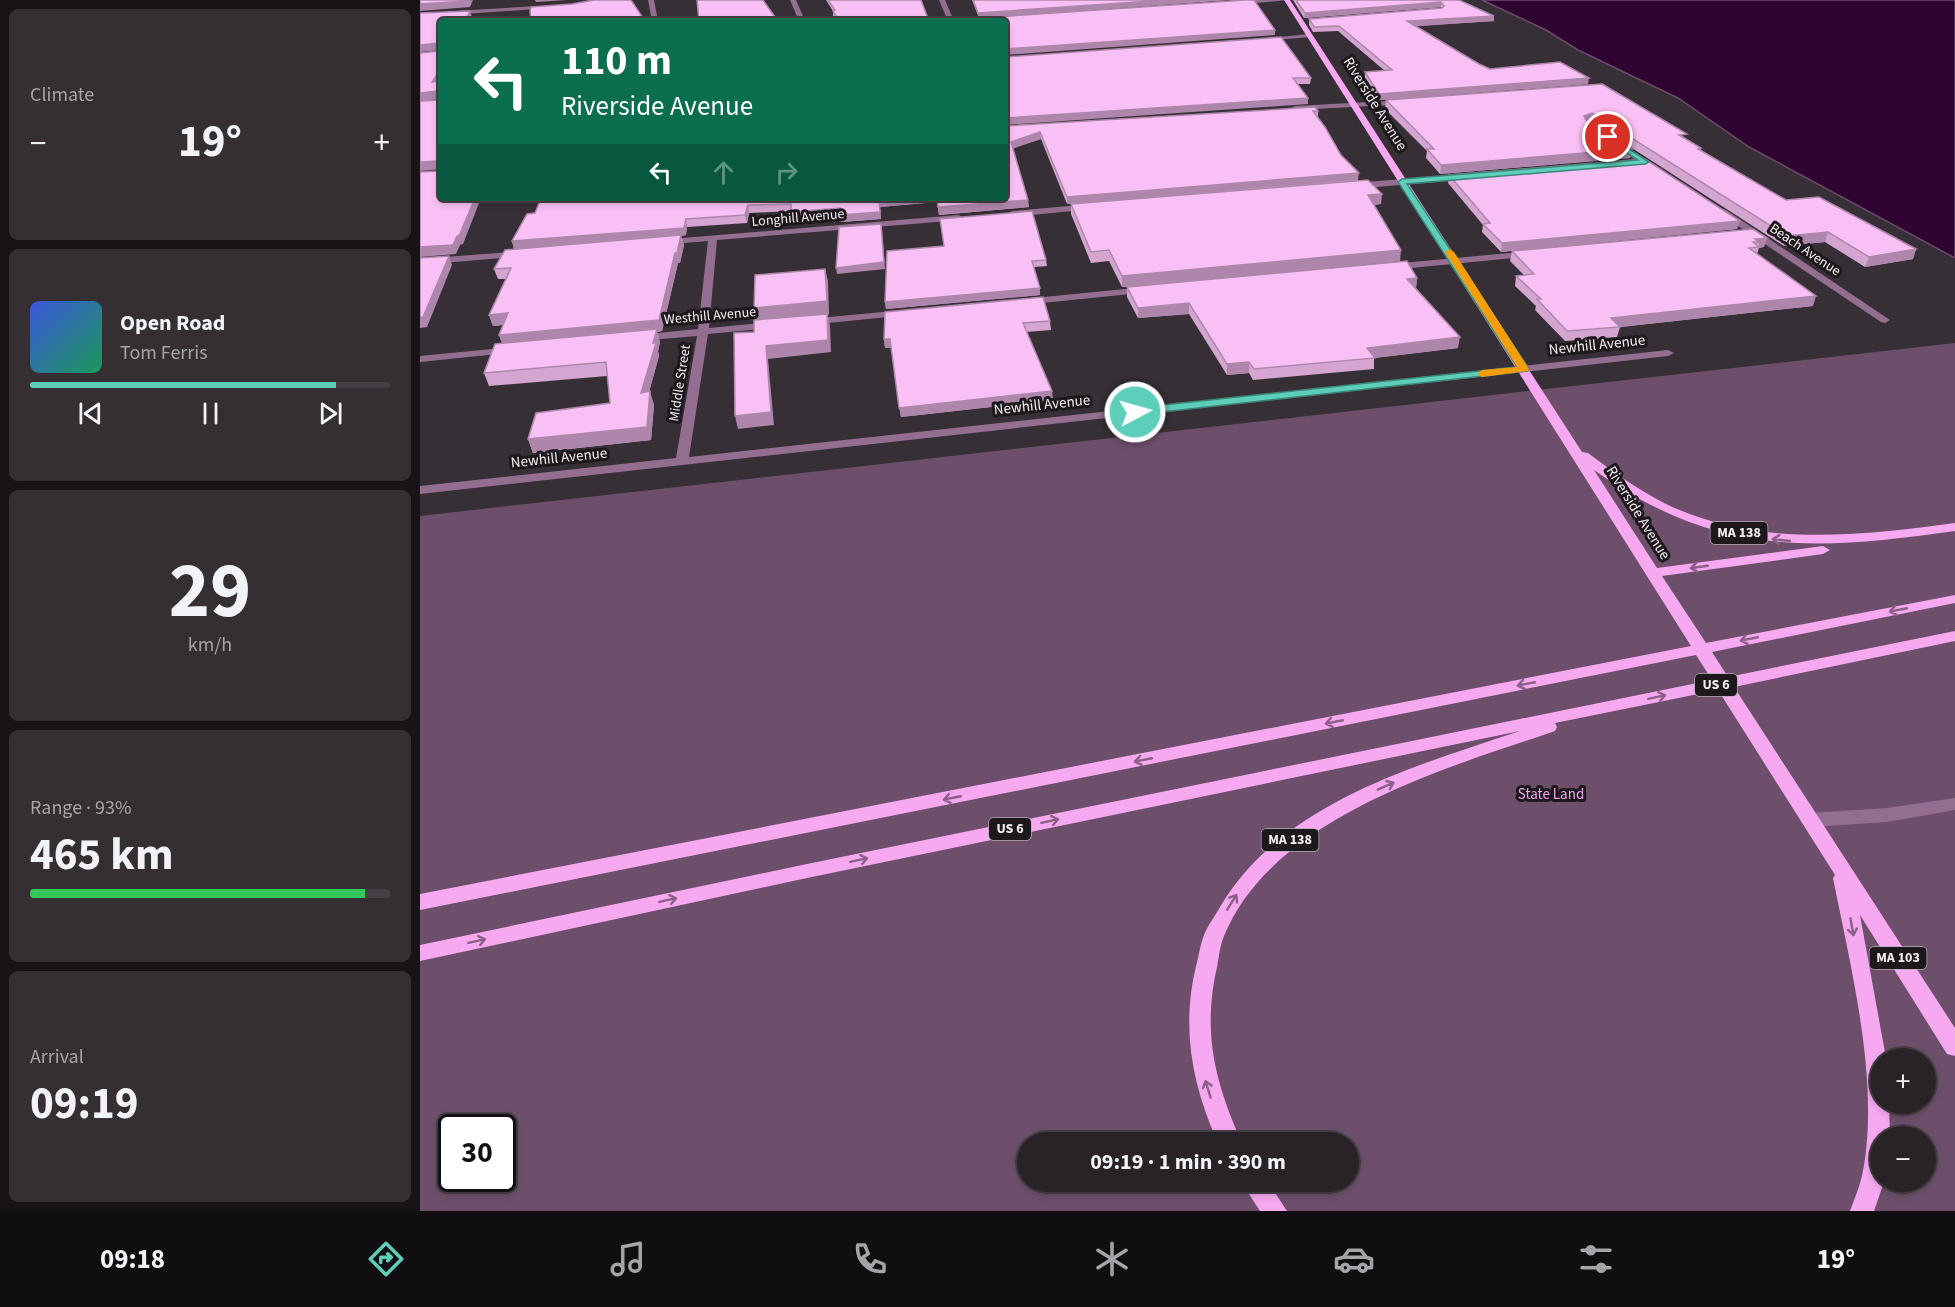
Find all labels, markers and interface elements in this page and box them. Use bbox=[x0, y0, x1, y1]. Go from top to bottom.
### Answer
text: 110 m bbox=[561, 31, 672, 91]
icon: left bbox=[462, 42, 540, 120]
street label: Riverside Avenue bbox=[1338, 53, 1412, 155]
text: Climate bbox=[30, 81, 94, 109]
text: Riverside Avenue bbox=[561, 87, 753, 126]
text: 19° bbox=[178, 110, 242, 174]
pin bbox=[1582, 111, 1633, 162]
text: − bbox=[30, 120, 46, 167]
text: + bbox=[374, 120, 390, 167]
icon: arrive bbox=[1591, 120, 1624, 153]
icon: left bbox=[644, 156, 677, 189]
icon: ahead bbox=[707, 156, 740, 189]
icon: right bbox=[770, 156, 803, 189]
street label: Longhill Avenue bbox=[751, 204, 845, 232]
street label: Beach Avenue bbox=[1765, 219, 1845, 281]
street label: Westhill Avenue bbox=[663, 302, 757, 330]
text: Open Road bbox=[120, 307, 225, 339]
street label: Newhill Avenue bbox=[1548, 330, 1646, 360]
text: Tom Ferris bbox=[120, 339, 208, 367]
street label: Middle Street bbox=[664, 343, 696, 423]
position arrow bbox=[1103, 380, 1167, 444]
street label: Newhill Avenue bbox=[993, 390, 1091, 420]
icon: previous bbox=[74, 397, 107, 430]
icon: pause bbox=[194, 397, 227, 430]
icon: next bbox=[314, 397, 347, 430]
street label: Newhill Avenue bbox=[510, 443, 608, 473]
street label: Riverside Avenue bbox=[1601, 462, 1675, 564]
road number: MA 138 bbox=[1710, 522, 1768, 544]
one-way arrow bbox=[1772, 534, 1791, 545]
text: 29 bbox=[169, 536, 251, 647]
one-way arrow bbox=[1690, 561, 1710, 572]
one-way arrow bbox=[1888, 605, 1908, 616]
text: km/h bbox=[188, 631, 232, 659]
one-way arrow bbox=[1740, 634, 1759, 645]
road number: US 6 bbox=[1695, 674, 1737, 696]
one-way arrow bbox=[1516, 679, 1536, 690]
one-way arrow bbox=[1647, 691, 1667, 702]
one-way arrow bbox=[1325, 717, 1345, 728]
one-way arrow bbox=[1134, 755, 1153, 766]
one-way arrow bbox=[1376, 780, 1394, 792]
park label: State Land bbox=[1518, 784, 1584, 805]
one-way arrow bbox=[943, 793, 962, 804]
text: Range · 93% bbox=[30, 794, 131, 822]
one-way arrow bbox=[1040, 815, 1059, 826]
road number: US 6 bbox=[989, 818, 1031, 840]
text: 465 km bbox=[30, 823, 174, 887]
road number: MA 138 bbox=[1262, 829, 1318, 851]
one-way arrow bbox=[849, 854, 868, 865]
one-way arrow bbox=[658, 894, 677, 905]
one-way arrow bbox=[1226, 894, 1238, 911]
one-way arrow bbox=[1847, 916, 1858, 936]
one-way arrow bbox=[467, 935, 487, 946]
road number: MA 103 bbox=[1870, 947, 1926, 969]
text: Arrival bbox=[30, 1043, 84, 1071]
map controls bbox=[1870, 1048, 1936, 1192]
button: + bbox=[1870, 1048, 1936, 1114]
text: 09:19 bbox=[30, 1072, 139, 1136]
one-way arrow bbox=[1202, 1080, 1213, 1099]
speed limit sign: 30 bbox=[438, 1114, 516, 1192]
button: − bbox=[1870, 1126, 1936, 1192]
text: 09:19 · 1 min · 390 m bbox=[1090, 1146, 1286, 1178]
icon: directions bbox=[365, 1238, 407, 1280]
icon: music bbox=[607, 1238, 649, 1280]
icon: phone bbox=[849, 1238, 891, 1280]
icon: climate bbox=[1091, 1238, 1133, 1280]
icon: car bbox=[1333, 1238, 1375, 1280]
icon: filters bbox=[1575, 1238, 1617, 1280]
text: 09:18 bbox=[100, 1240, 165, 1279]
text: 19° bbox=[1817, 1240, 1855, 1279]

